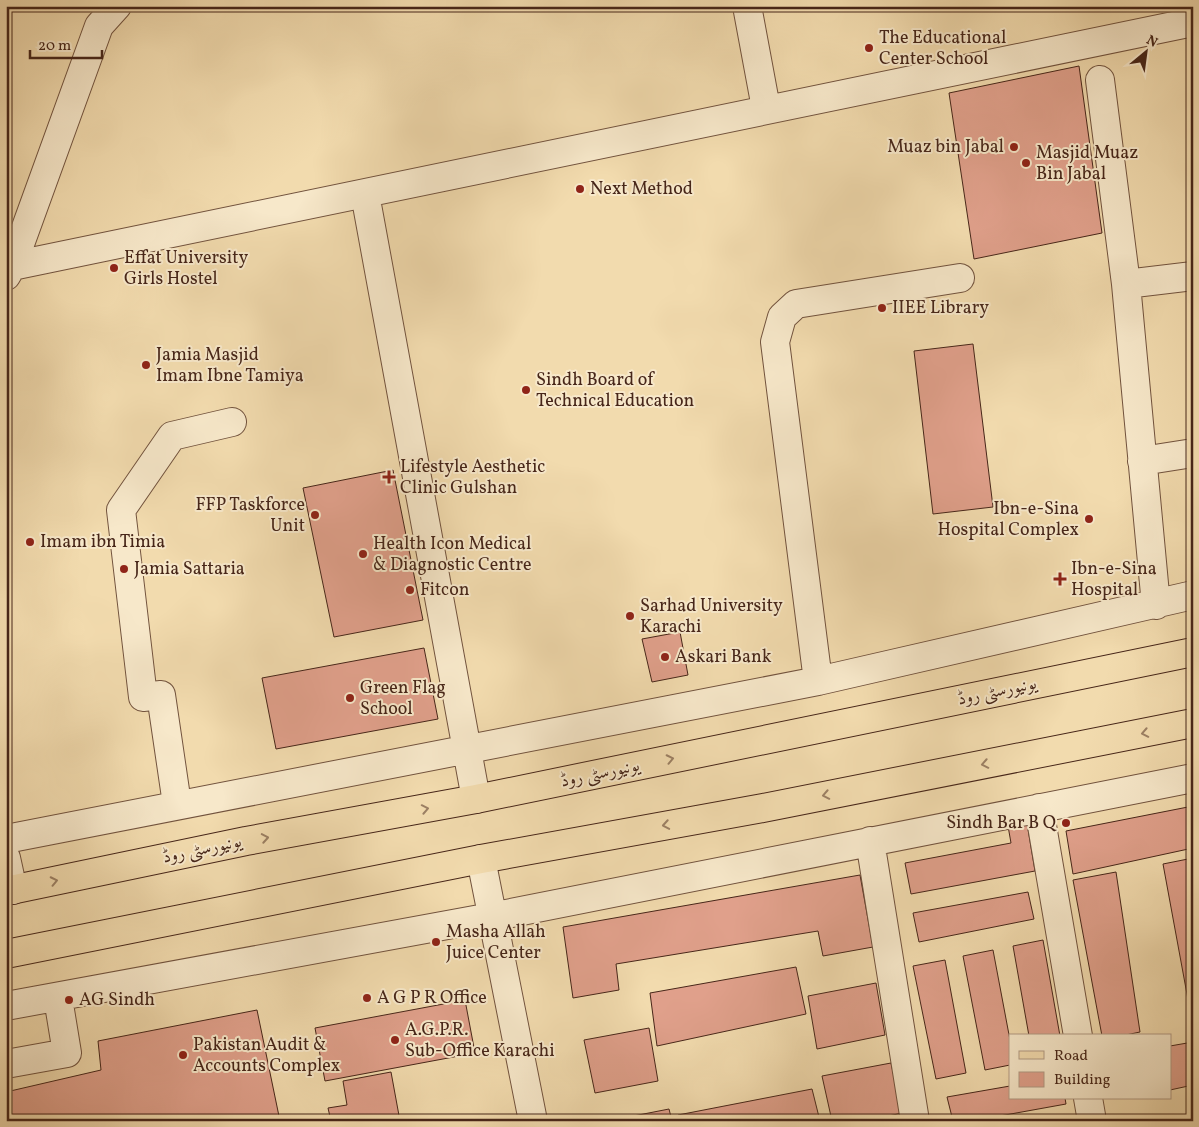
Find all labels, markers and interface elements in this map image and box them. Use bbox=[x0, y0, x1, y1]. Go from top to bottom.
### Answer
place label: The Educational Center School bbox=[879, 26, 1006, 72]
scale bar bbox=[30, 28, 102, 60]
north arrow bbox=[1122, 28, 1172, 78]
text: N bbox=[1143, 31, 1161, 53]
text: 20 m bbox=[38, 36, 71, 57]
marker: The Educational Center School bbox=[863, 42, 875, 54]
place label: Muaz bin Jabal bbox=[887, 135, 1004, 160]
marker: Muaz bin Jabal bbox=[1008, 141, 1020, 153]
place label: Masjid Muaz Bin Jabal bbox=[1036, 141, 1138, 187]
marker: Masjid Muaz Bin Jabal bbox=[1020, 157, 1032, 169]
place label: Next Method bbox=[590, 177, 693, 202]
marker: Next Method bbox=[574, 183, 586, 195]
place label: Effat University Girls Hostel bbox=[124, 246, 249, 292]
marker: Effat University Girls Hostel bbox=[108, 262, 120, 274]
place label: IIEE Library bbox=[892, 296, 989, 321]
marker: IIEE Library bbox=[876, 302, 888, 314]
place label: Jamia Masjid Imam Ibne Tamiya bbox=[156, 343, 304, 389]
marker: Jamia Masjid Imam Ibne Tamiya bbox=[140, 359, 152, 371]
place label: Sindh Board of Technical Education bbox=[536, 368, 694, 414]
marker: Sindh Board of Technical Education bbox=[520, 384, 532, 396]
place label: Lifestyle Aesthetic Clinic Gulshan bbox=[400, 455, 545, 501]
marker: Lifestyle Aesthetic Clinic Gulshan bbox=[382, 470, 396, 484]
place label: FFP Taskforce Unit bbox=[196, 493, 305, 539]
place label: Ibn-e-Sina Hospital Complex bbox=[937, 497, 1079, 543]
marker: FFP Taskforce Unit bbox=[309, 509, 321, 521]
marker: Ibn-e-Sina Hospital Complex bbox=[1083, 513, 1095, 525]
place label: Imam ibn Timia bbox=[40, 530, 165, 555]
place label: Health Icon Medical & Diagnostic Centre bbox=[373, 532, 532, 578]
marker: Imam ibn Timia bbox=[24, 536, 36, 548]
marker: Health Icon Medical & Diagnostic Centre bbox=[357, 548, 369, 560]
place label: Jamia Sattaria bbox=[134, 557, 245, 582]
place label: Ibn-e-Sina Hospital bbox=[1071, 557, 1157, 603]
marker: Jamia Sattaria bbox=[118, 563, 130, 575]
marker: Ibn-e-Sina Hospital bbox=[1053, 572, 1067, 586]
place label: Fitcon bbox=[420, 578, 470, 603]
marker: Fitcon bbox=[404, 584, 416, 596]
place label: Sarhad University Karachi bbox=[640, 594, 783, 640]
marker: Sarhad University Karachi bbox=[624, 610, 636, 622]
place label: Askari Bank bbox=[675, 645, 772, 670]
marker: Askari Bank bbox=[659, 651, 671, 663]
street label: یونیورسٹی روڈ bbox=[955, 671, 1040, 713]
place label: Green Flag School bbox=[360, 676, 446, 722]
marker: Green Flag School bbox=[344, 692, 356, 704]
one-way arrow bbox=[1141, 727, 1149, 737]
street label: یونیورسٹی روڈ bbox=[558, 753, 643, 795]
one-way arrow bbox=[665, 755, 674, 765]
one-way arrow bbox=[981, 758, 990, 769]
one-way arrow bbox=[822, 790, 830, 800]
one-way arrow bbox=[420, 805, 429, 815]
place label: Sindh Bar B Q bbox=[946, 811, 1057, 836]
marker: Sindh Bar B Q bbox=[1060, 817, 1072, 829]
one-way arrow bbox=[662, 820, 671, 830]
street label: یونیورسٹی روڈ bbox=[160, 829, 245, 871]
one-way arrow bbox=[260, 833, 269, 843]
one-way arrow bbox=[50, 876, 58, 887]
place label: Masha Allah Juice Center bbox=[446, 920, 546, 966]
marker: Masha Allah Juice Center bbox=[430, 936, 442, 948]
place label: A G P R Office bbox=[377, 986, 487, 1011]
place label: AG Sindh bbox=[79, 988, 155, 1013]
marker: A G P R Office bbox=[361, 992, 373, 1004]
marker: AG Sindh bbox=[63, 994, 75, 1006]
place label: A.G.P.R. Sub-Office Karachi bbox=[405, 1018, 555, 1064]
place label: Pakistan Audit & Accounts Complex bbox=[193, 1033, 340, 1079]
marker: A.G.P.R. Sub-Office Karachi bbox=[389, 1034, 401, 1046]
legend bbox=[1009, 1034, 1172, 1100]
text: Road bbox=[1054, 1046, 1088, 1067]
marker: Pakistan Audit & Accounts Complex bbox=[177, 1049, 189, 1061]
text: Building bbox=[1054, 1070, 1111, 1091]

